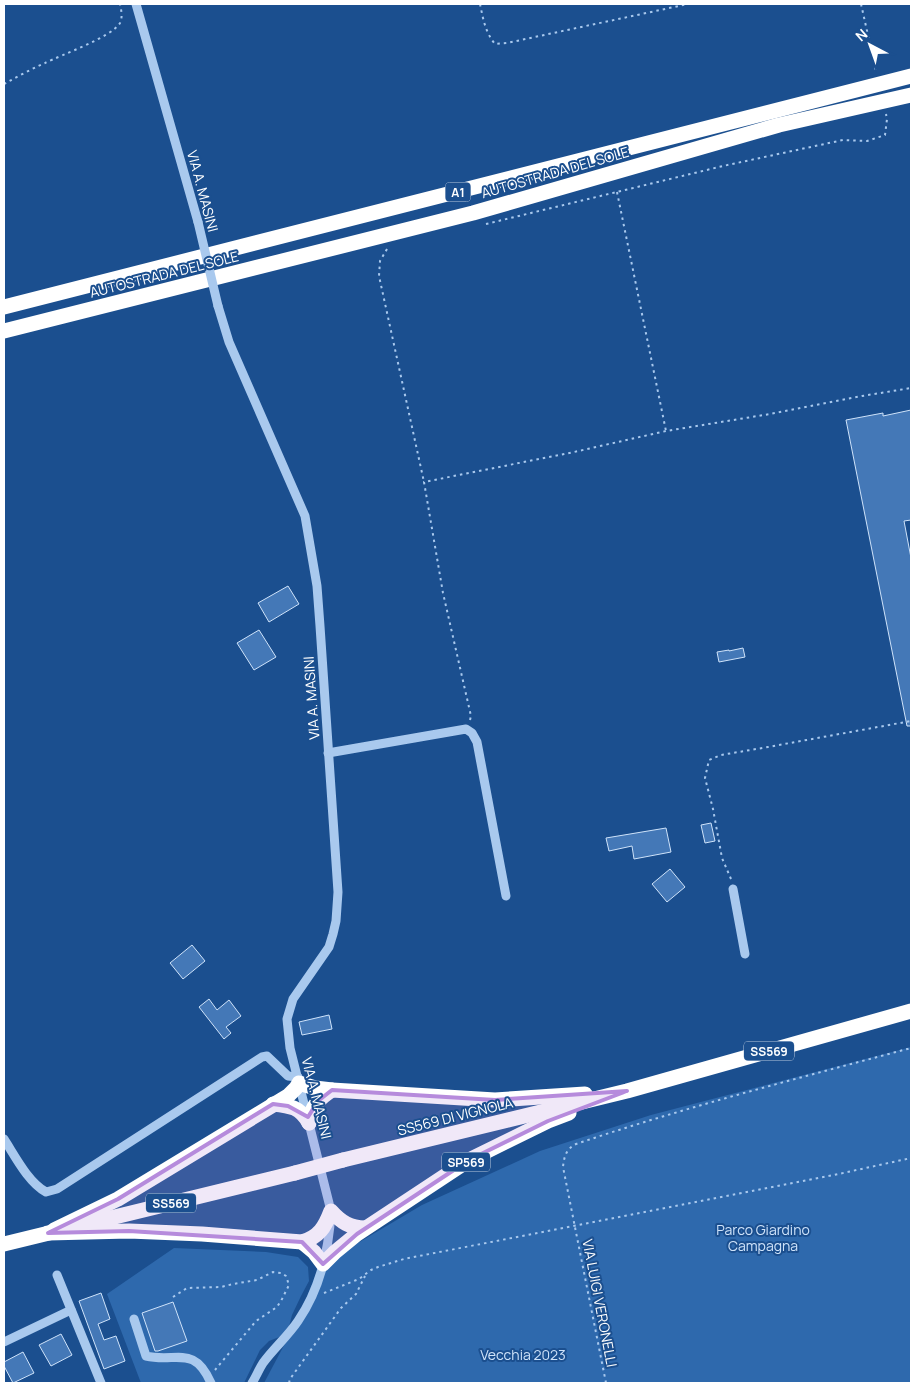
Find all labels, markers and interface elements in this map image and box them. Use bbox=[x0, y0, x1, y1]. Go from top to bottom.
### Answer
north arrow bbox=[845, 20, 895, 70]
text: N bbox=[851, 24, 871, 45]
street label: AUTOSTRADA DEL SOLE bbox=[479, 142, 631, 202]
street label: VIA A. MASINI bbox=[183, 148, 223, 234]
road number: A1 bbox=[446, 182, 470, 202]
street label: AUTOSTRADA DEL SOLE bbox=[88, 246, 240, 302]
street label: VIA A. MASINI bbox=[299, 656, 323, 740]
road number: SS569 bbox=[744, 1042, 794, 1060]
street label: VIA A. MASINI bbox=[298, 1055, 336, 1141]
street label: SS569 DI VIGNOLA bbox=[395, 1092, 515, 1140]
road number: SP569 bbox=[442, 1152, 490, 1172]
road number: SS569 bbox=[146, 1194, 196, 1212]
park label: Parco Giardino Campagna bbox=[716, 1220, 810, 1255]
street label: VIA LUIGI VERONELLI bbox=[578, 1237, 622, 1369]
park label: Vecchia 2023 bbox=[480, 1345, 566, 1364]

